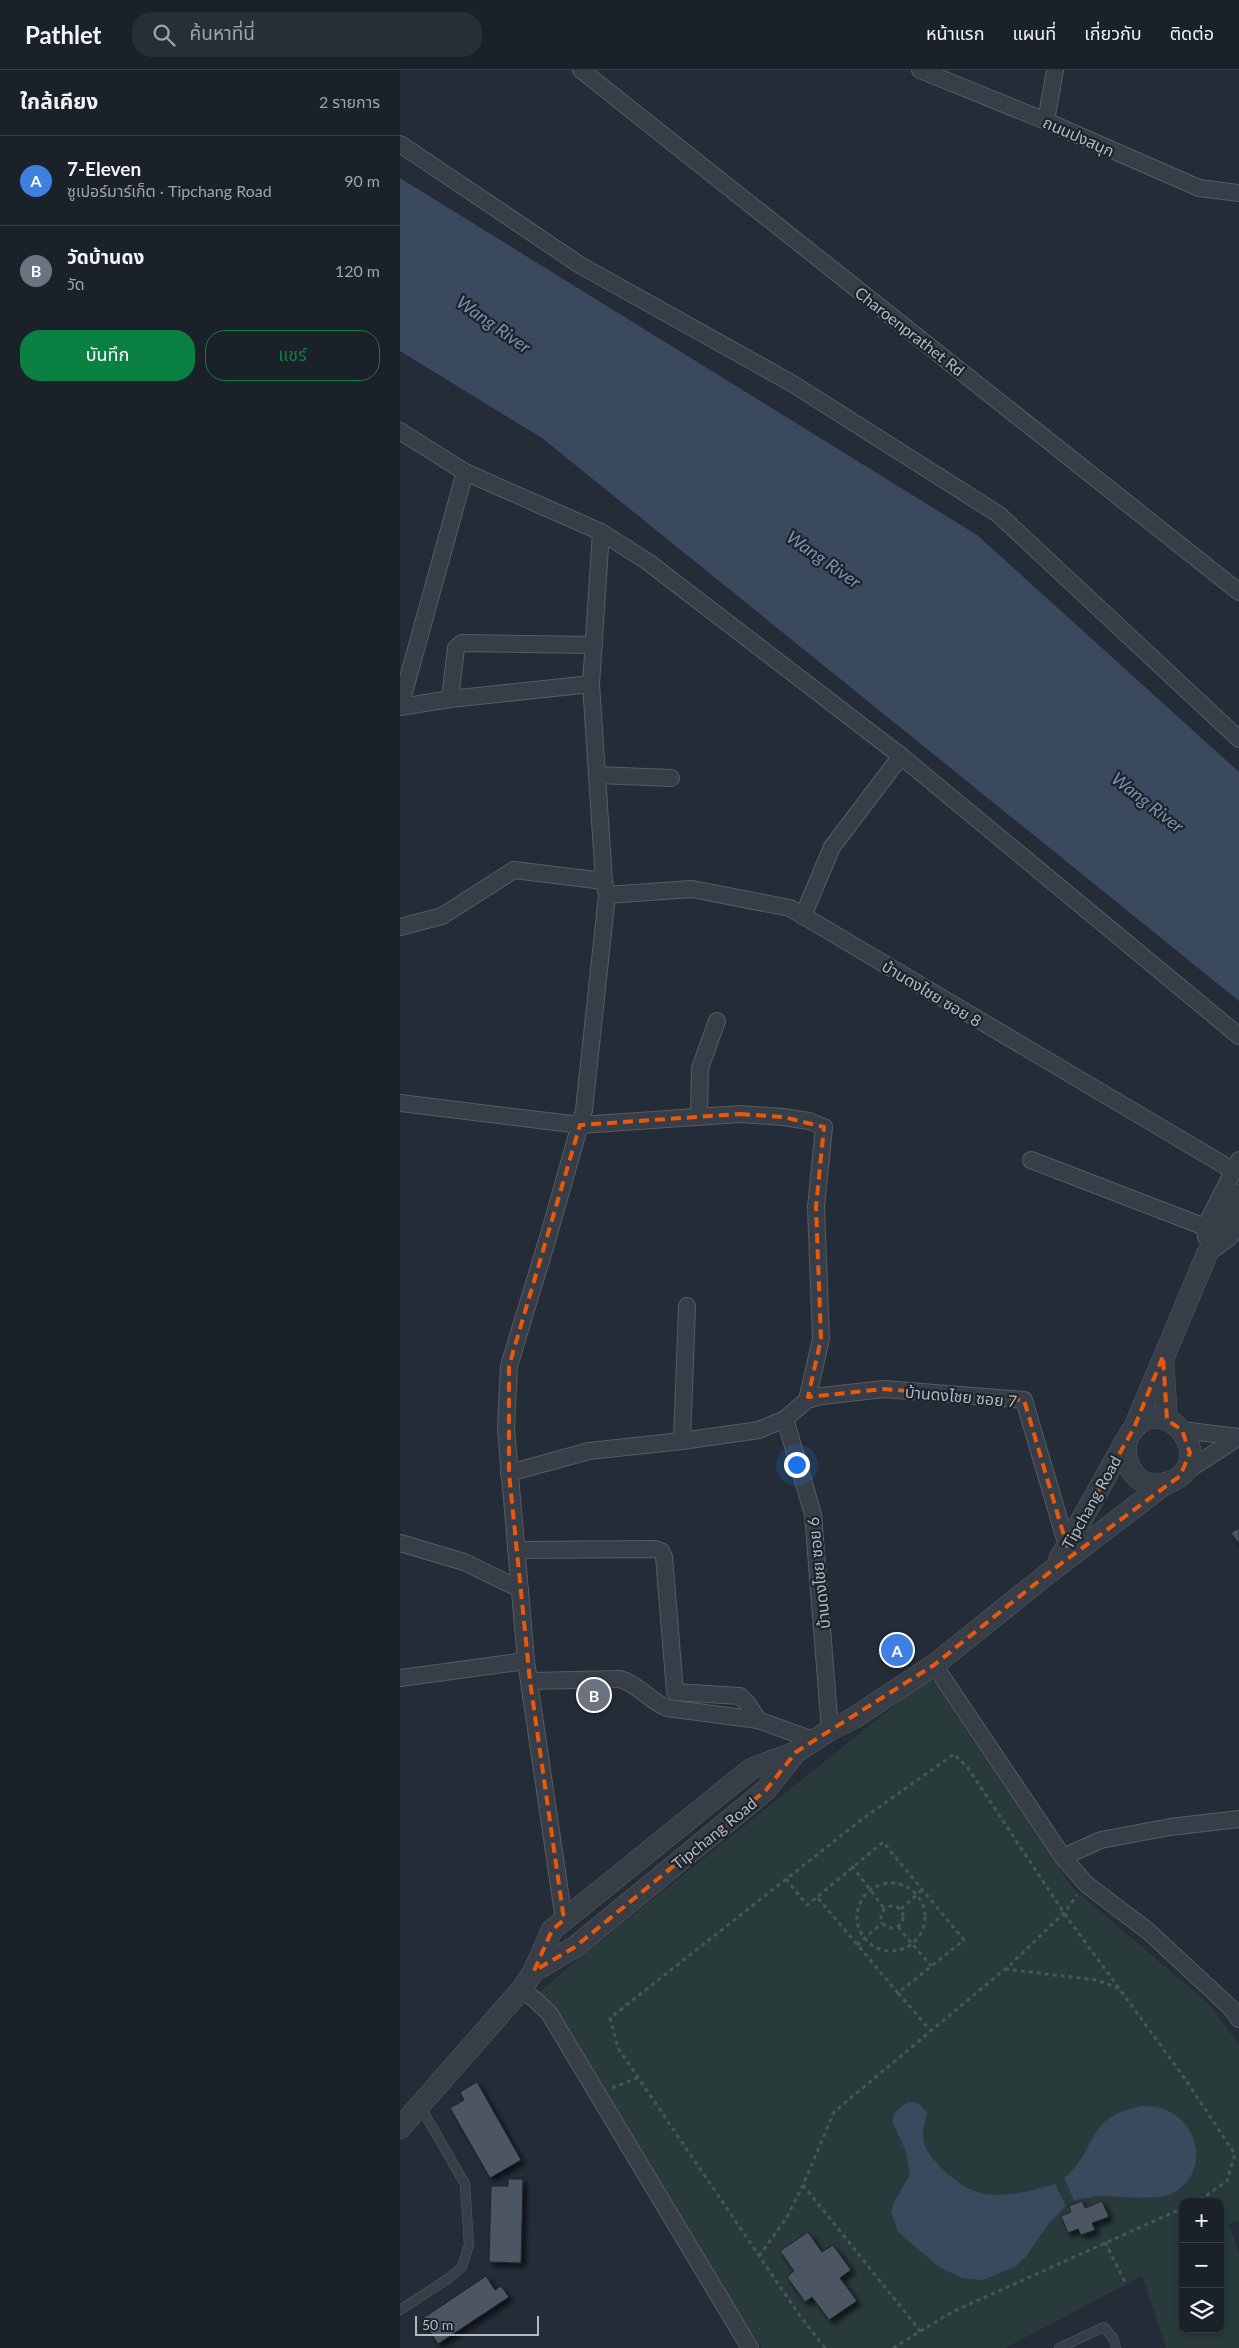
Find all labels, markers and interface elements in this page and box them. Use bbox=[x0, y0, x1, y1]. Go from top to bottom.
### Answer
search box bbox=[132, 12, 482, 57]
text: Pathlet bbox=[25, 20, 102, 49]
icon: search bbox=[150, 21, 178, 49]
text: ค้นหาที่นี่ bbox=[190, 21, 255, 44]
text: หน้าแรก bbox=[926, 22, 984, 44]
text: แผนที่ bbox=[1012, 22, 1056, 44]
text: เกี่ยวกับ bbox=[1084, 22, 1142, 44]
text: ติดต่อ bbox=[1170, 22, 1214, 44]
text: ใกล้เคียง bbox=[20, 88, 98, 113]
text: 2 รายการ bbox=[319, 92, 380, 111]
street label: ถนนปงสนุก bbox=[1040, 112, 1118, 161]
text: 7-Eleven bbox=[67, 157, 141, 180]
text: A bbox=[30, 171, 42, 190]
text: 90 m bbox=[344, 171, 380, 190]
text: ซูเปอร์มาร์เก็ต · Tipchang Road bbox=[67, 181, 272, 200]
text: วัดบ้านดง bbox=[67, 245, 144, 268]
text: B bbox=[31, 261, 41, 280]
text: 120 m bbox=[335, 261, 380, 280]
text: วัด bbox=[67, 274, 85, 293]
street label: Charoenprathet Rd bbox=[852, 282, 968, 380]
water label: Wang River bbox=[453, 290, 536, 358]
button: บันทึก bbox=[20, 330, 195, 381]
button: แชร์ bbox=[205, 330, 380, 381]
water label: Wang River bbox=[783, 525, 866, 593]
water label: Wang River bbox=[1107, 767, 1189, 838]
street label: บ้านดงไชย ซอย 8 bbox=[879, 956, 985, 1030]
street label: บ้านดงไชย ซอย 7 bbox=[904, 1382, 1018, 1410]
your location bbox=[784, 1452, 810, 1478]
street label: Tipchang Road bbox=[1058, 1452, 1124, 1552]
street label: บ้านดงไชย ซอย 6 bbox=[803, 1516, 833, 1630]
pin: A bbox=[881, 1631, 913, 1669]
pin: B bbox=[578, 1676, 610, 1714]
street label: Tipchang Road bbox=[668, 1793, 760, 1873]
map controls bbox=[1179, 2198, 1224, 2333]
button: + bbox=[1179, 2198, 1224, 2243]
button: − bbox=[1179, 2243, 1224, 2288]
button: layers bbox=[1179, 2288, 1224, 2333]
scale bar bbox=[415, 2313, 539, 2336]
text: 50 m bbox=[422, 2316, 453, 2333]

